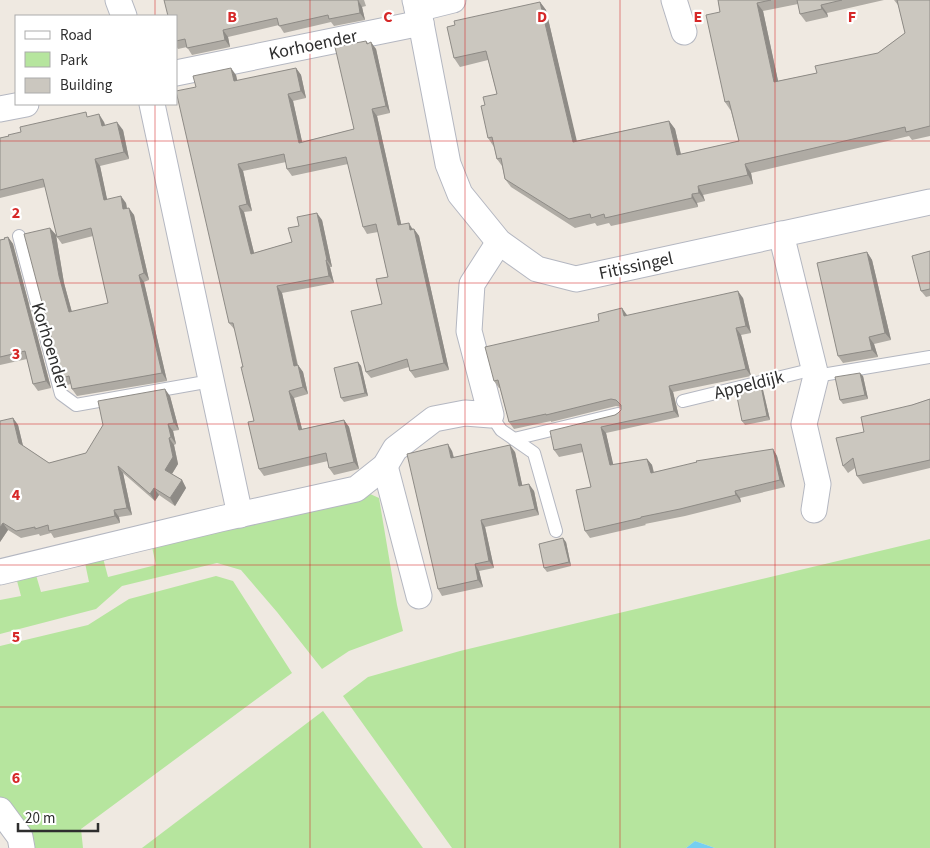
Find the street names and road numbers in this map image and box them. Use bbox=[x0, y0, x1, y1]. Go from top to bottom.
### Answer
street label: Korhoender bbox=[266, 23, 360, 67]
street label: Fitissingel bbox=[596, 246, 676, 286]
street label: Korhoender bbox=[25, 299, 75, 393]
street label: Appeldijk bbox=[712, 364, 787, 406]

